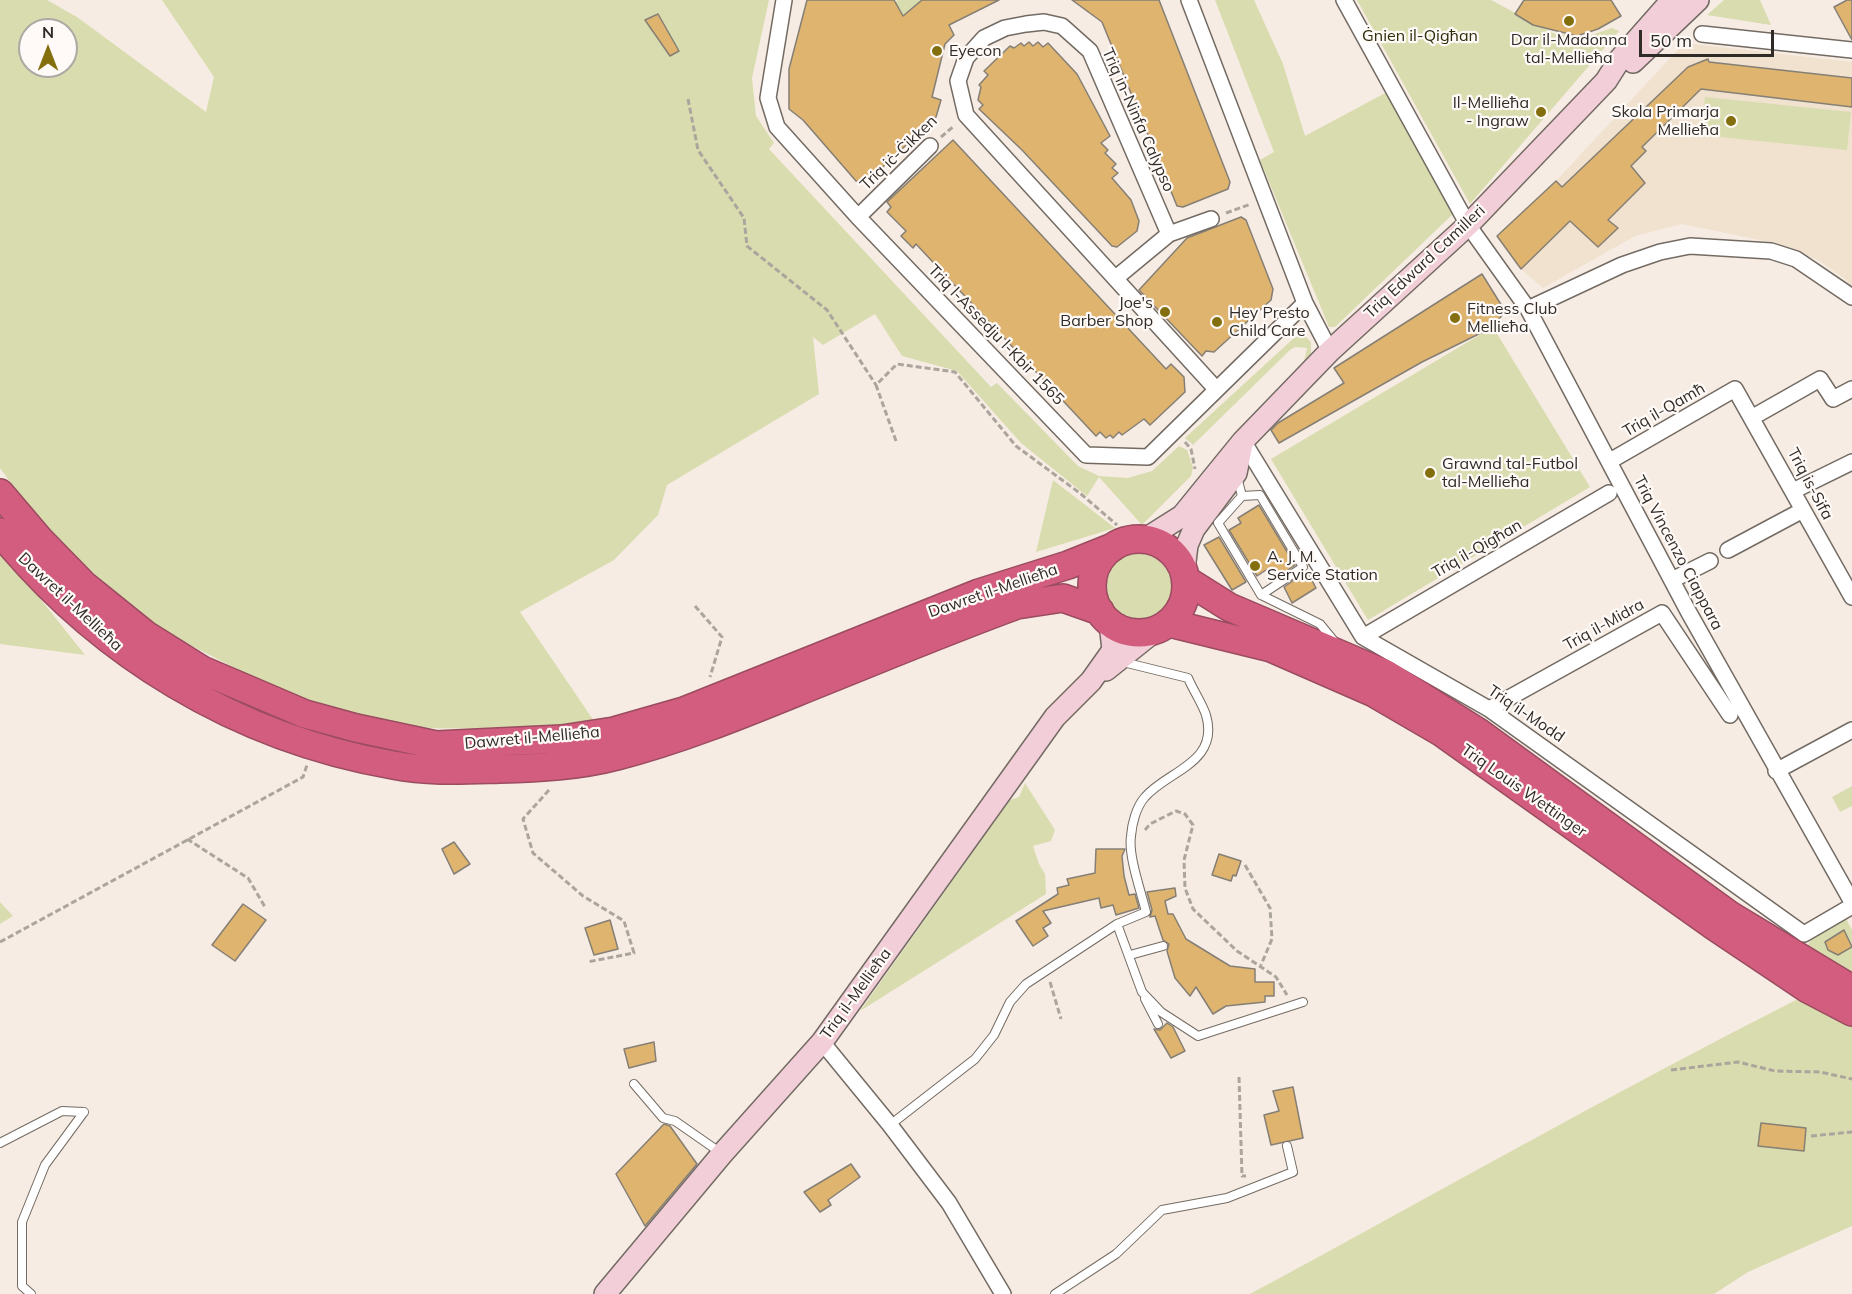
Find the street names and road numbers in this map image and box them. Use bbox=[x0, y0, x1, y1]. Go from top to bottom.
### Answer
street label: Triq in-Ninfa Calypso bbox=[1098, 45, 1178, 195]
street label: Triq iċ-Ċikken bbox=[857, 112, 941, 194]
street label: Triq Edward Camilleri bbox=[1361, 201, 1489, 323]
street label: Triq l-Assedju l-Kbir 1565 bbox=[924, 261, 1068, 409]
street label: Triq il-Qamħ bbox=[1620, 379, 1708, 441]
street label: Triq is-Sifa bbox=[1783, 445, 1837, 523]
street label: Triq Vincenzo Ciappara bbox=[1629, 473, 1727, 633]
street label: Triq il-Qigħan bbox=[1429, 516, 1525, 582]
street label: Dawret il-Mellieħa bbox=[14, 549, 126, 655]
street label: Dawret il-Mellieħa bbox=[926, 560, 1060, 622]
street label: Triq il-Midra bbox=[1561, 595, 1647, 655]
street label: Triq il-Modd bbox=[1484, 681, 1568, 747]
street label: Dawret il-Mellieħa bbox=[464, 723, 600, 753]
street label: Triq Louis Wettinger bbox=[1458, 741, 1590, 841]
street label: Triq il-Mellieħa bbox=[817, 945, 895, 1043]

